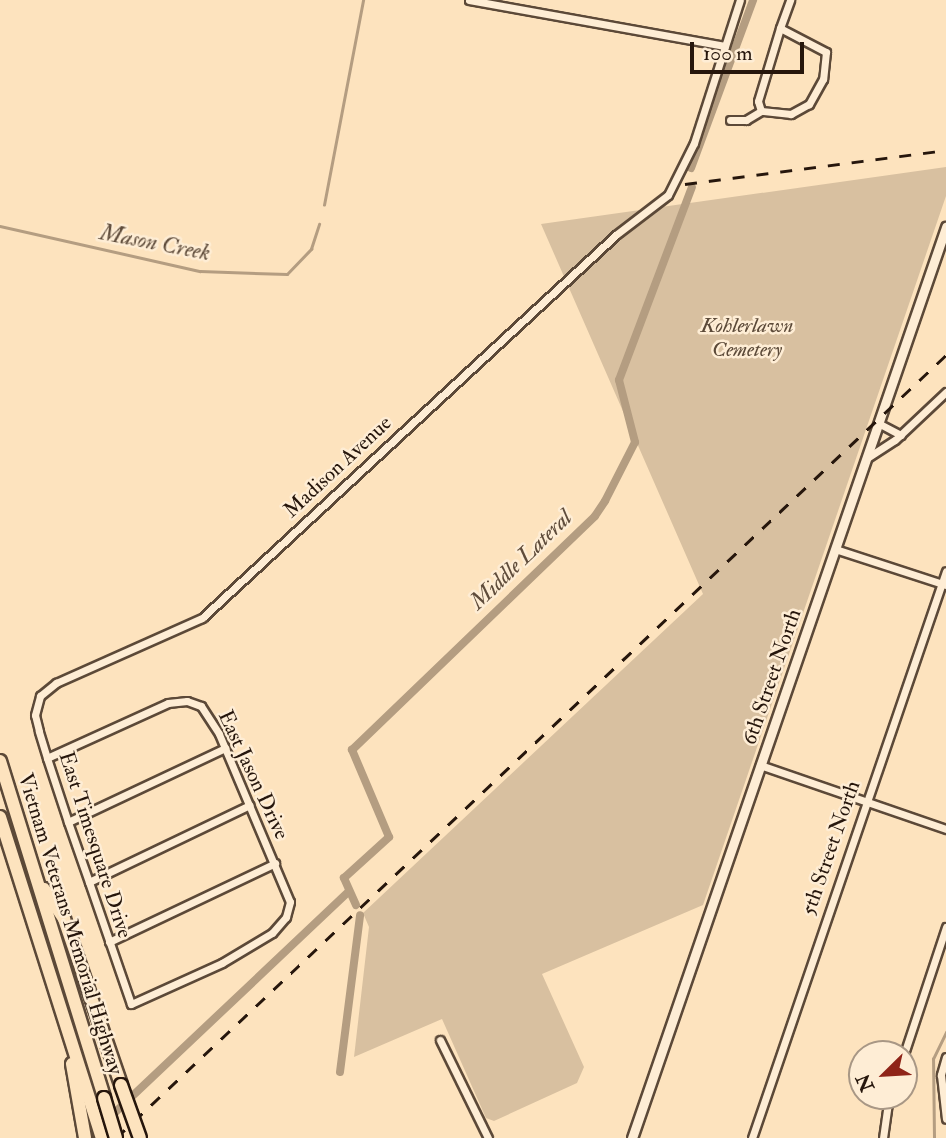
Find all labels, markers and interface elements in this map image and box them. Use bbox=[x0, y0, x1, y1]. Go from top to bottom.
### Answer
scale bar bbox=[694, 28, 808, 72]
text: 100 m bbox=[703, 40, 753, 67]
water label: Mason Creek bbox=[98, 219, 212, 267]
park label: Kohlerlawn Cemetery bbox=[701, 313, 793, 363]
street label: Madison Avenue bbox=[279, 411, 397, 523]
water label: Middle Lateral bbox=[464, 504, 578, 616]
street label: 6th Street North bbox=[737, 606, 807, 748]
street label: East Jason Drive bbox=[212, 706, 294, 844]
street label: East Timesquare Drive bbox=[53, 748, 137, 942]
street label: Vietnam Veterans Memorial Highway bbox=[12, 770, 128, 1078]
street label: 5th Street North bbox=[796, 777, 866, 919]
north arrow bbox=[848, 1040, 918, 1110]
text: N bbox=[851, 1070, 880, 1095]

